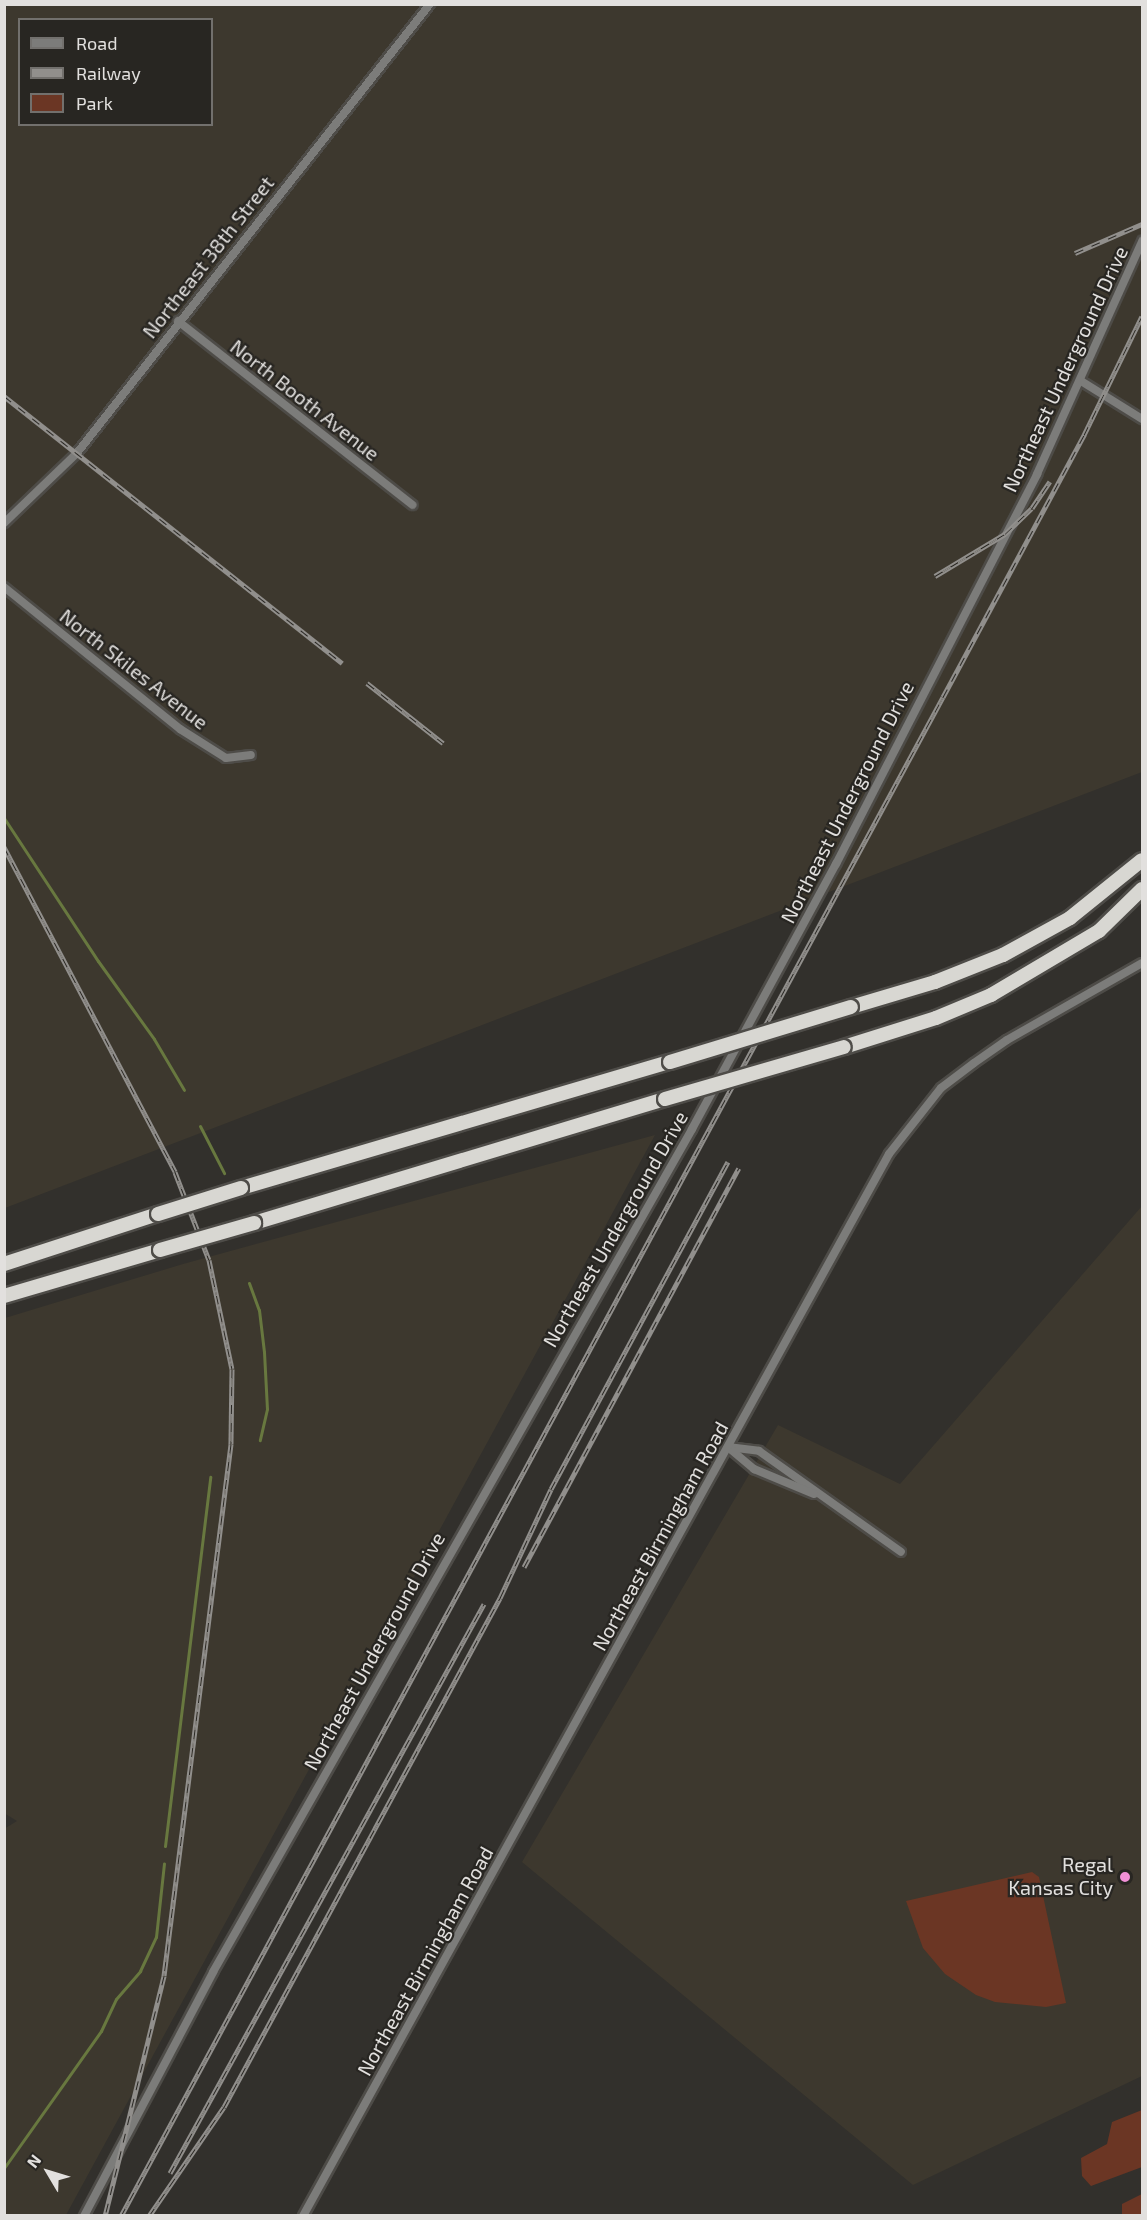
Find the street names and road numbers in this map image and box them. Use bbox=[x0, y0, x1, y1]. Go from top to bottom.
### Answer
street label: Northeast 38th Street bbox=[137, 171, 279, 343]
street label: Northeast Underground Drive bbox=[997, 242, 1133, 496]
street label: North Booth Avenue bbox=[226, 334, 384, 466]
street label: North Skiles Avenue bbox=[55, 604, 213, 734]
street label: Northeast Underground Drive bbox=[775, 677, 919, 927]
street label: Northeast Underground Drive bbox=[537, 1107, 693, 1351]
street label: Northeast Birmingham Road bbox=[587, 1417, 733, 1655]
street label: Northeast Underground Drive bbox=[298, 1528, 450, 1774]
street label: Northeast Birmingham Road bbox=[352, 1842, 498, 2080]

